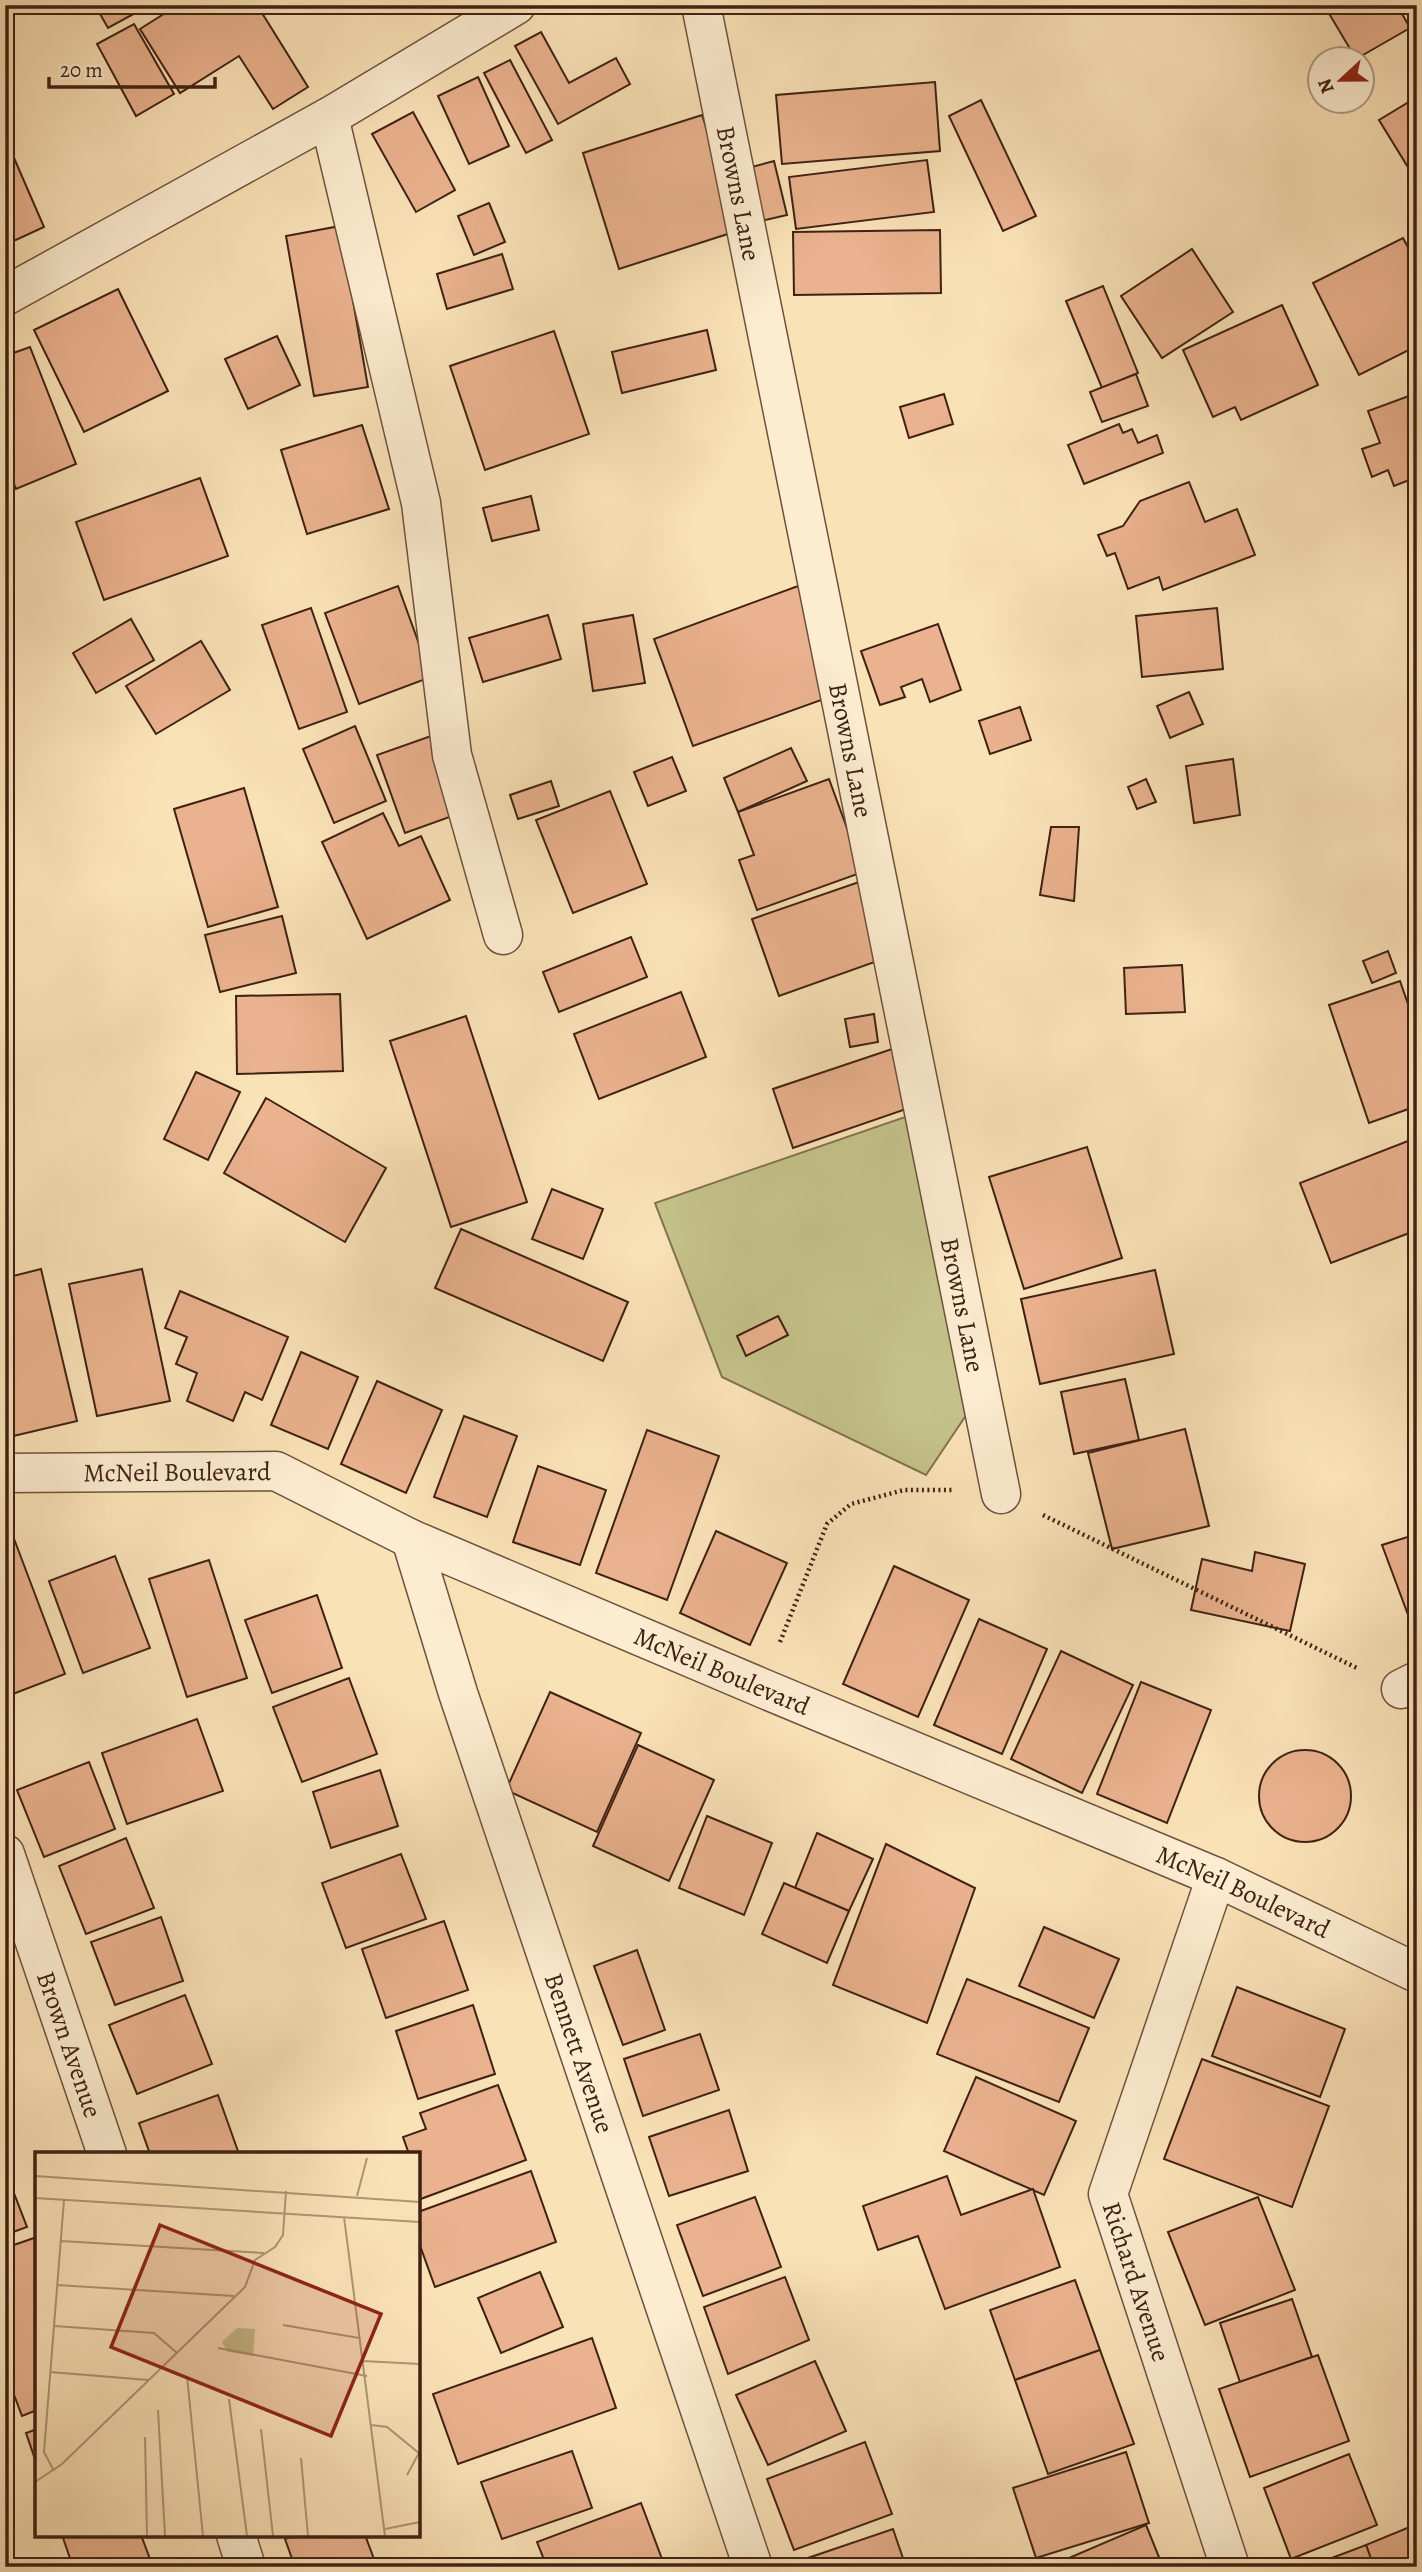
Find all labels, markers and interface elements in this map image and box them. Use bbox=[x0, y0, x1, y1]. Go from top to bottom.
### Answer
scale bar bbox=[49, 46, 215, 90]
north arrow bbox=[1306, 46, 1376, 116]
text: 20 m bbox=[60, 56, 103, 84]
text: N bbox=[1311, 75, 1341, 97]
street label: Browns Lane bbox=[708, 123, 769, 264]
street label: Browns Lane bbox=[820, 680, 881, 821]
street label: Browns Lane bbox=[932, 1234, 993, 1376]
street label: McNeil Boulevard bbox=[83, 1454, 271, 1490]
street label: McNeil Boulevard bbox=[629, 1619, 815, 1724]
street label: McNeil Boulevard bbox=[1151, 1837, 1336, 1947]
street label: Brown Avenue bbox=[28, 1967, 110, 2122]
street label: Bennett Avenue bbox=[536, 1969, 622, 2138]
inset map bbox=[35, 2152, 420, 2537]
street label: Richard Avenue bbox=[1094, 2197, 1179, 2366]

